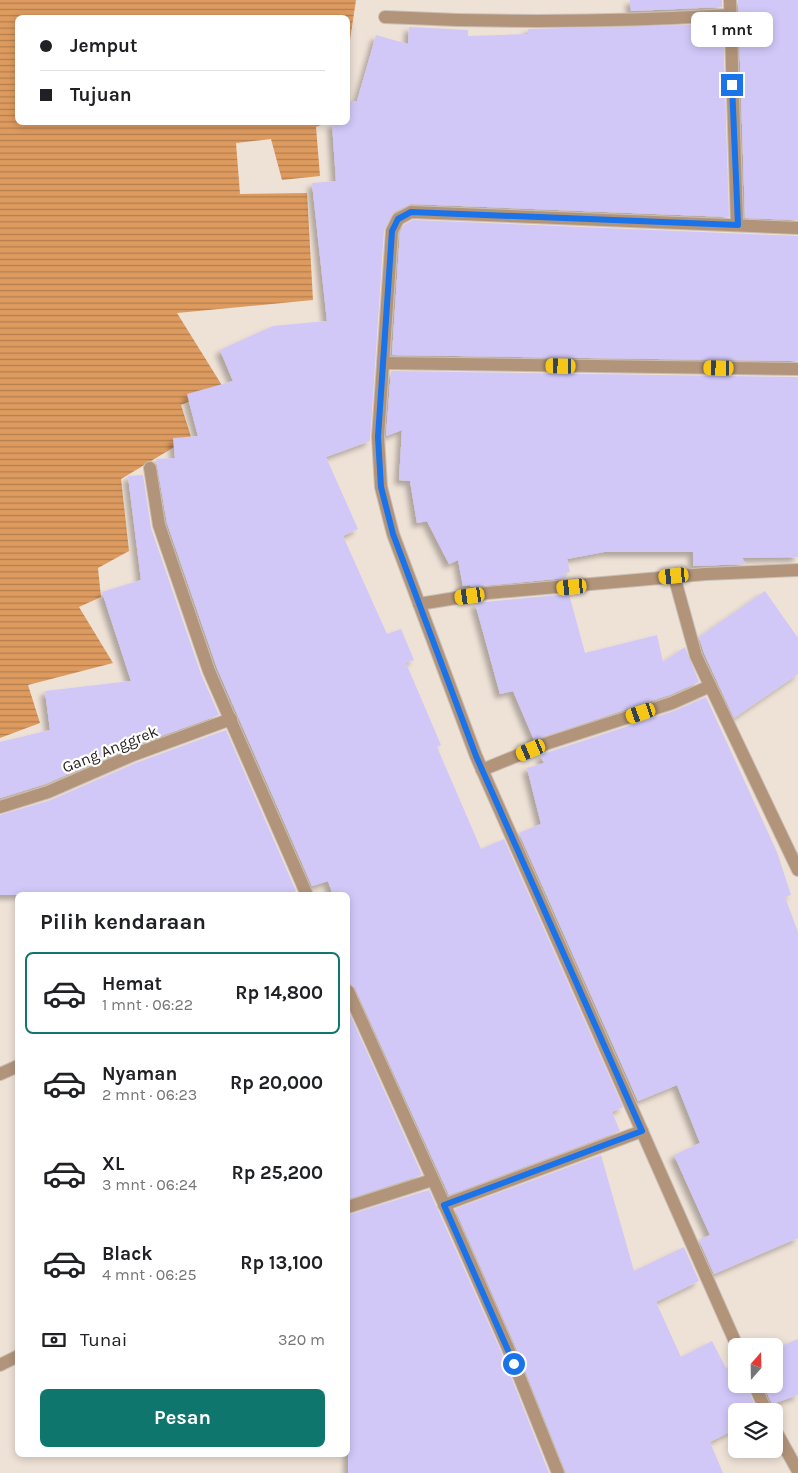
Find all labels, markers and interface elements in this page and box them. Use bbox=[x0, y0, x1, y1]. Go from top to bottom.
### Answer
callout: 1 mnt bbox=[691, 12, 773, 48]
text: 1 mnt bbox=[711, 20, 753, 39]
text: Jemput bbox=[70, 35, 138, 57]
route end bbox=[721, 74, 743, 96]
text: Tujuan bbox=[70, 84, 132, 106]
car bbox=[545, 358, 576, 374]
car bbox=[703, 360, 734, 376]
car bbox=[658, 567, 689, 585]
car bbox=[556, 578, 587, 596]
car bbox=[454, 586, 485, 606]
car bbox=[624, 701, 657, 725]
street label: Gang Anggrek bbox=[59, 721, 161, 777]
car bbox=[514, 737, 547, 763]
text: Pilih kendaraan bbox=[40, 909, 206, 935]
icon: car bbox=[42, 971, 87, 1016]
text: Hemat bbox=[102, 973, 162, 995]
text: Rp 14,800 bbox=[235, 982, 323, 1004]
text: 1 mnt · 06:22 bbox=[102, 995, 193, 1014]
icon: car bbox=[42, 1061, 87, 1106]
text: Nyaman bbox=[102, 1063, 177, 1085]
text: Rp 20,000 bbox=[230, 1072, 323, 1094]
text: 2 mnt · 06:23 bbox=[102, 1085, 197, 1104]
icon: car bbox=[42, 1151, 87, 1196]
text: XL bbox=[102, 1153, 124, 1175]
text: Rp 25,200 bbox=[231, 1162, 323, 1184]
text: 3 mnt · 06:24 bbox=[102, 1175, 197, 1194]
icon: car bbox=[42, 1241, 87, 1286]
text: Black bbox=[102, 1243, 153, 1265]
text: Rp 13,100 bbox=[240, 1252, 323, 1274]
text: 4 mnt · 06:25 bbox=[102, 1265, 196, 1284]
icon: cash bbox=[40, 1326, 68, 1354]
text: Tunai bbox=[80, 1329, 127, 1351]
text: 320 m bbox=[278, 1330, 325, 1349]
north arrow bbox=[728, 1338, 782, 1392]
map controls bbox=[728, 1338, 783, 1458]
route start bbox=[503, 1353, 525, 1375]
button: Pesan bbox=[40, 1389, 325, 1447]
button: layers bbox=[728, 1403, 783, 1458]

